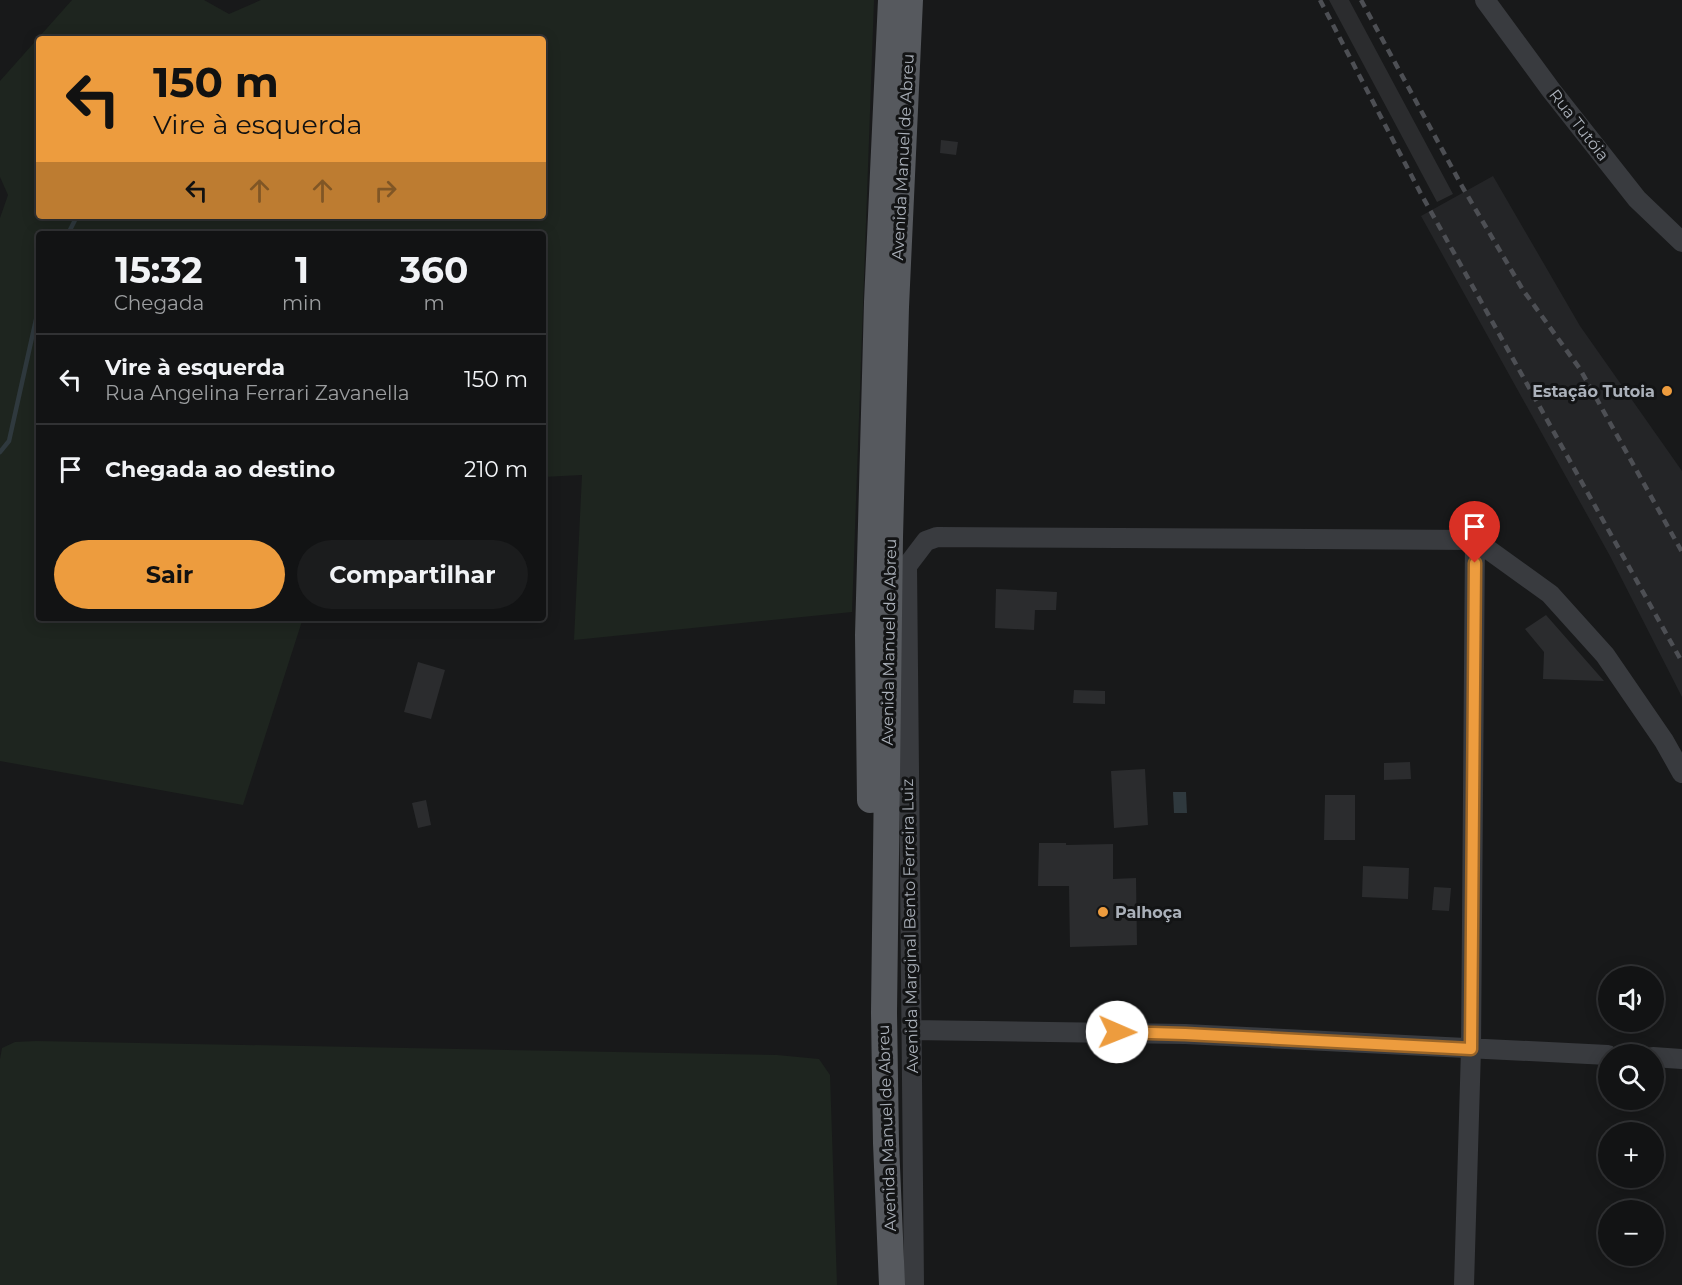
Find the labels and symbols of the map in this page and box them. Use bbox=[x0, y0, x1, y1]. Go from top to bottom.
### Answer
street label: Avenida Manuel de Abreu bbox=[888, 53, 918, 261]
street label: Rua Tutóia bbox=[1545, 85, 1613, 165]
place label: Estação Tutoia bbox=[1532, 382, 1655, 402]
marker: Estação Tutoia bbox=[1660, 384, 1674, 398]
pin bbox=[1449, 501, 1500, 563]
street label: Avenida Manuel de Abreu bbox=[878, 538, 900, 746]
street label: Avenida Marginal Bento Ferreira Luiz bbox=[898, 779, 922, 1073]
place label: Palhoça bbox=[1115, 903, 1182, 923]
marker: Palhoça bbox=[1096, 905, 1110, 919]
position arrow bbox=[1085, 1000, 1149, 1064]
street label: Avenida Manuel de Abreu bbox=[874, 1024, 900, 1232]

